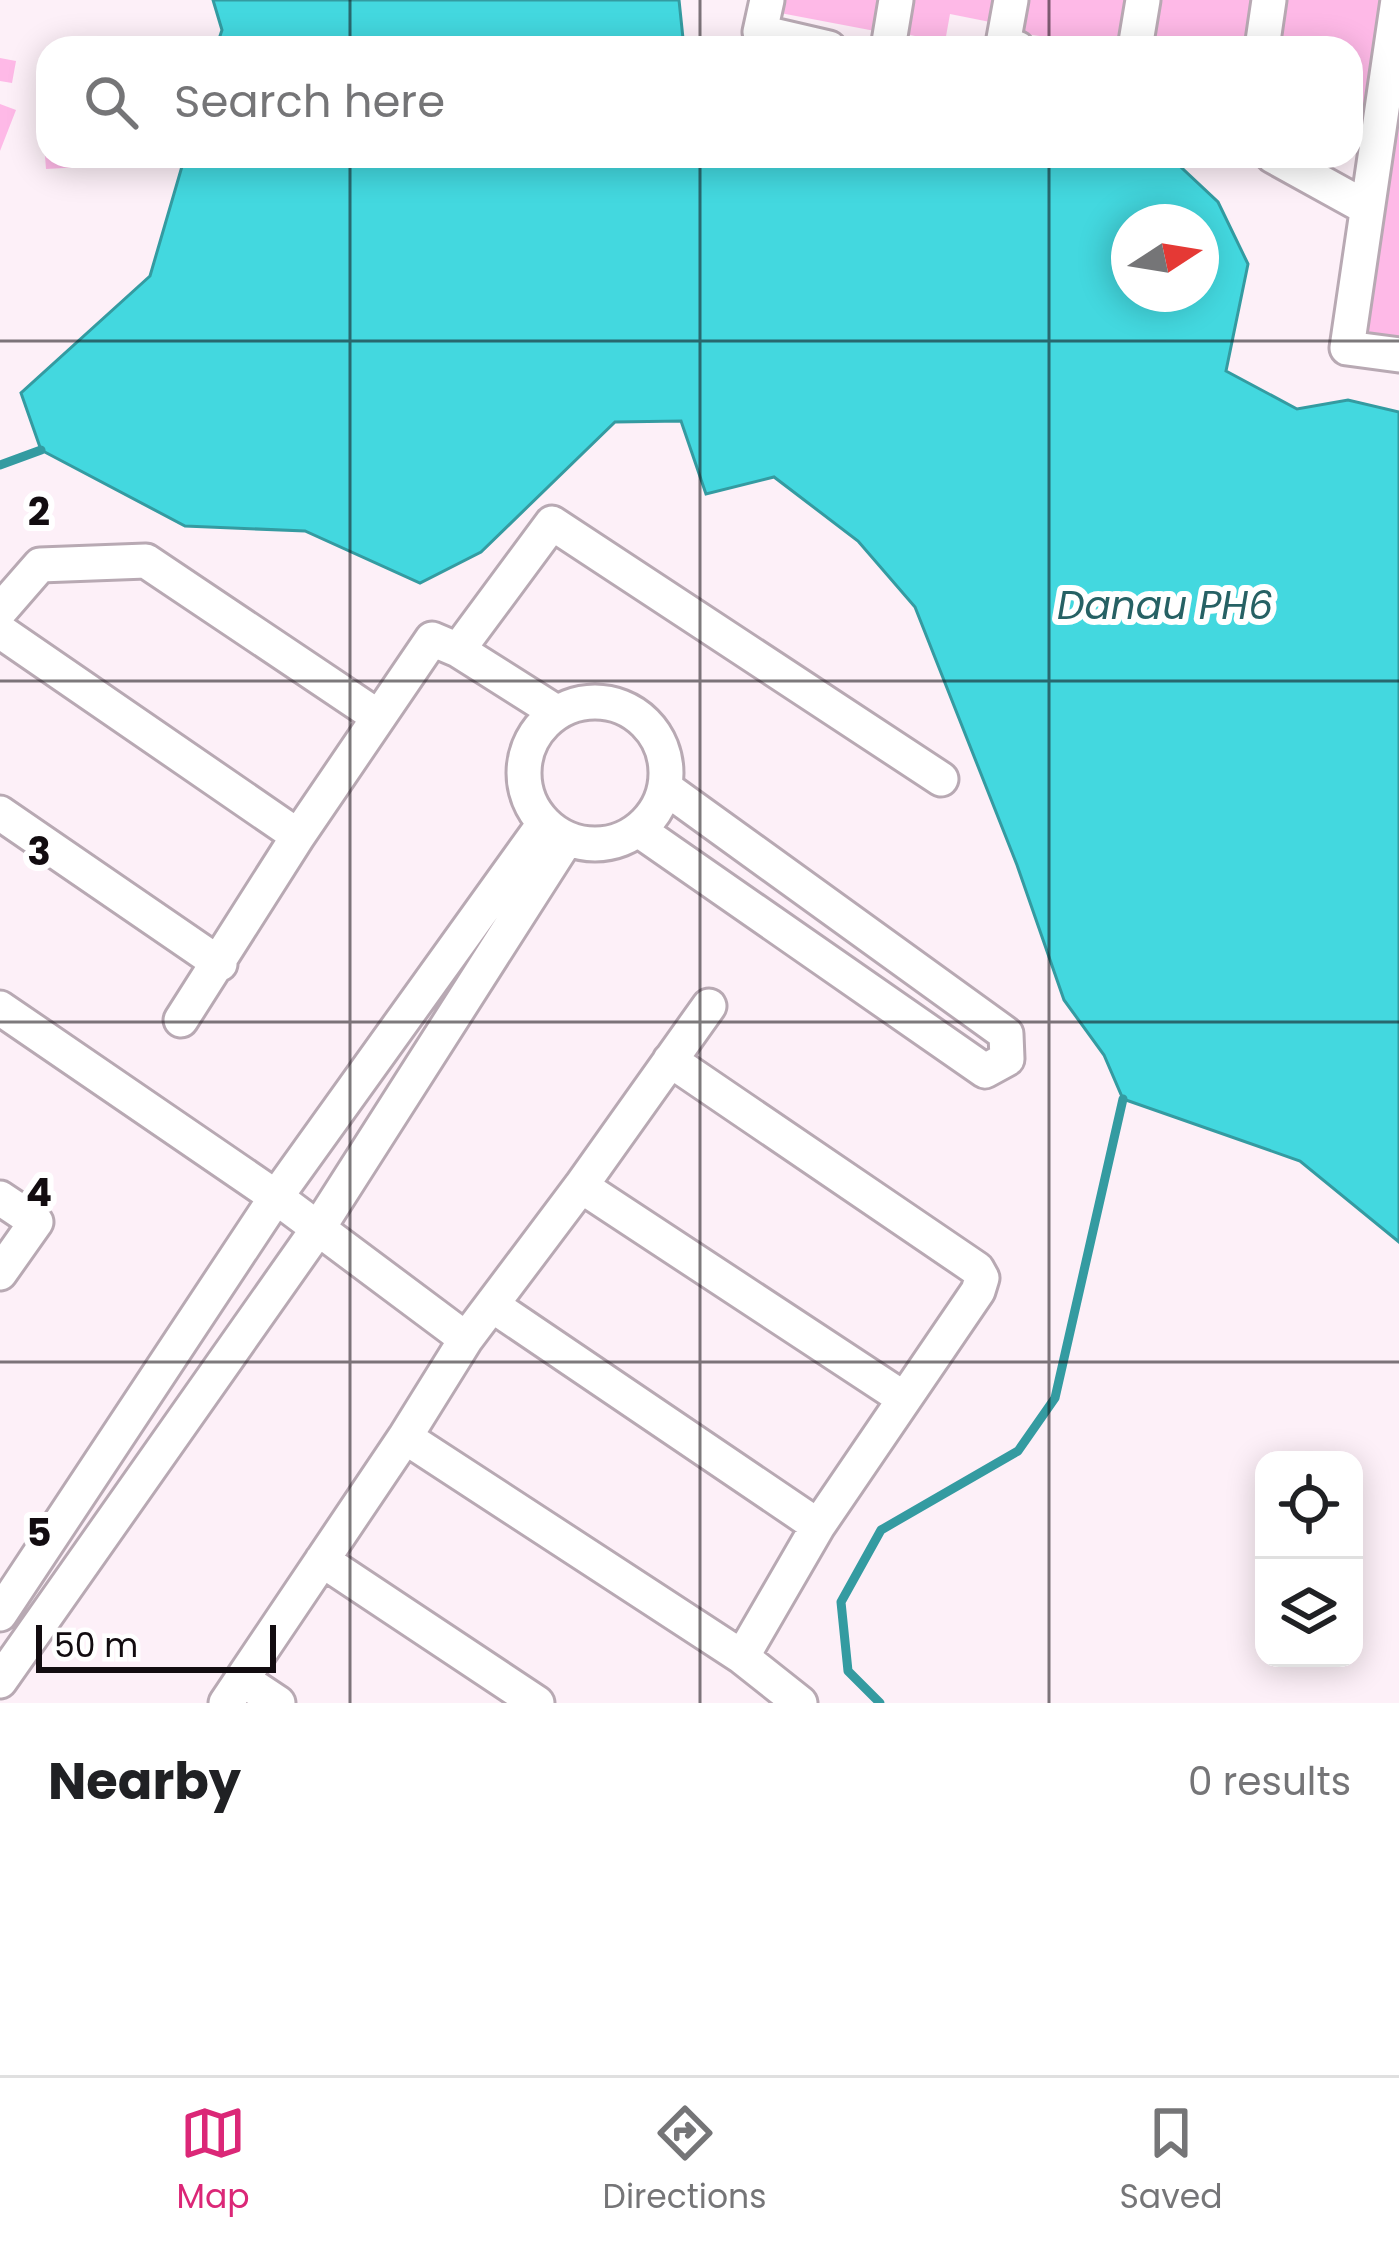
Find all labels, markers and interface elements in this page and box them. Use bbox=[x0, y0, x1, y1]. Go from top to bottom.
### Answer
search box bbox=[36, 36, 1363, 168]
icon: search bbox=[78, 69, 144, 135]
text: Search here bbox=[174, 70, 445, 133]
north arrow bbox=[1111, 204, 1219, 312]
text: 2 bbox=[28, 484, 50, 539]
water label: Danau PH6 bbox=[1057, 578, 1273, 633]
text: 3 bbox=[27, 824, 51, 879]
text: 4 bbox=[26, 1165, 52, 1220]
map controls bbox=[1255, 1451, 1363, 1667]
button: locate bbox=[1255, 1451, 1363, 1559]
text: 5 bbox=[26, 1505, 52, 1560]
button: layers bbox=[1255, 1559, 1363, 1667]
scale bar bbox=[36, 1619, 276, 1672]
text: 50 m bbox=[54, 1622, 138, 1669]
text: Nearby bbox=[48, 1745, 241, 1817]
text: 0 results bbox=[1188, 1754, 1351, 1809]
tab: Map bbox=[177, 2100, 250, 2222]
tab: Directions bbox=[603, 2100, 766, 2222]
tab: Saved bbox=[1120, 2100, 1222, 2222]

